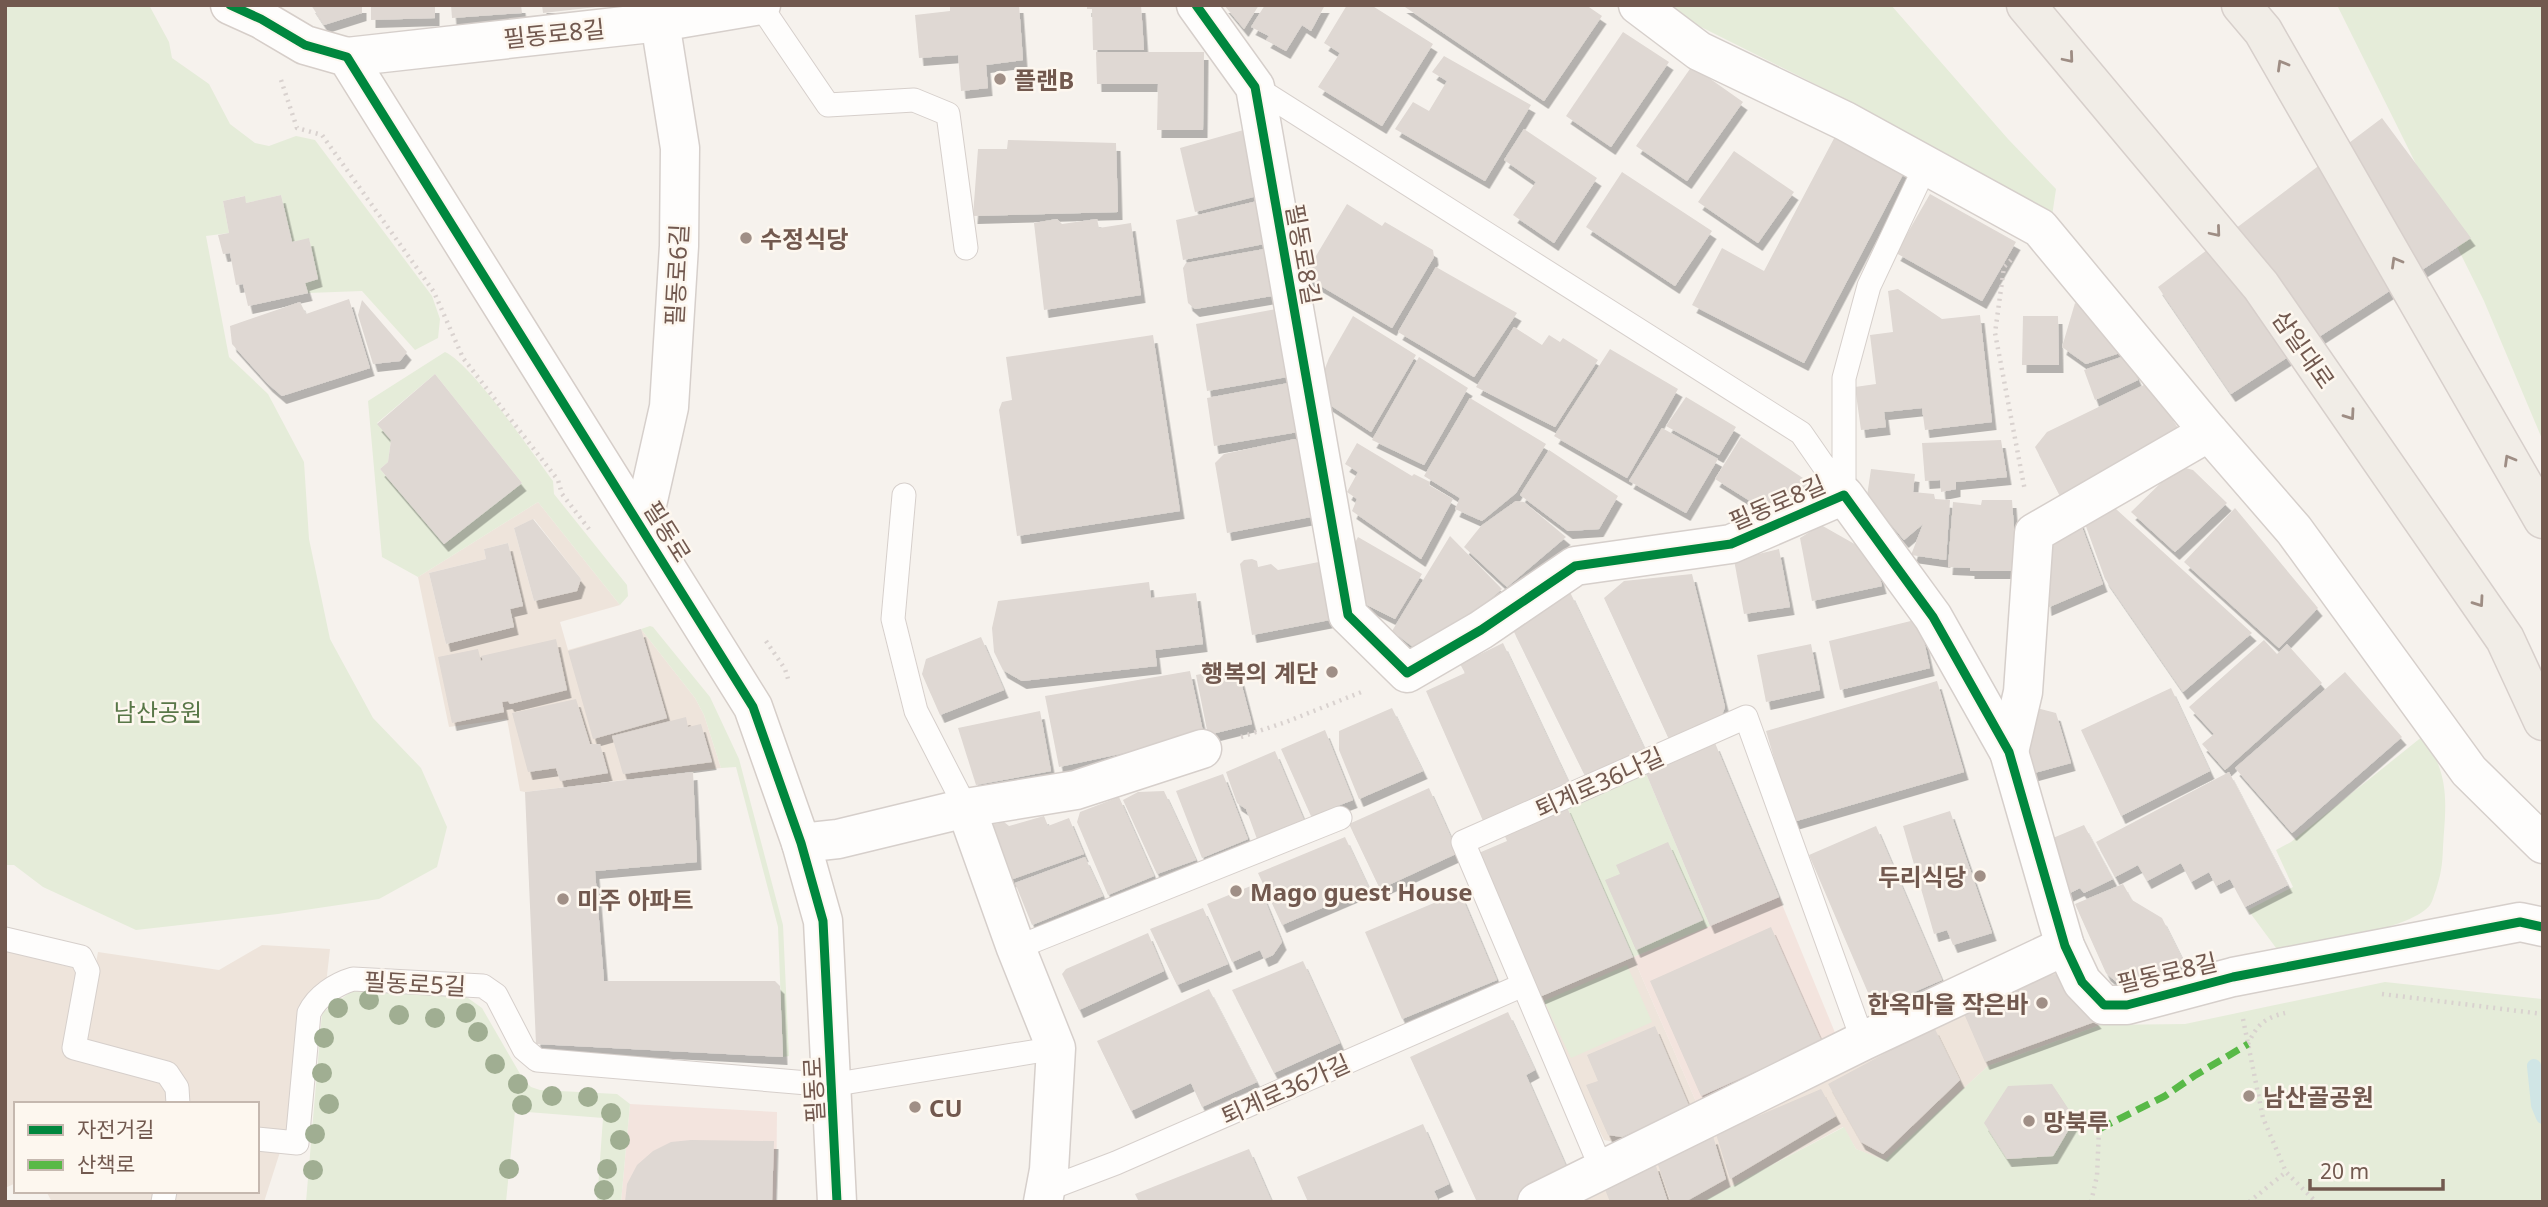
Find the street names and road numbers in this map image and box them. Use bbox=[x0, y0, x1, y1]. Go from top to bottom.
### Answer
street label: 필동로8길 bbox=[502, 11, 606, 55]
street label: 필동로8길 bbox=[1279, 201, 1329, 307]
street label: 필동로6길 bbox=[657, 223, 695, 327]
street label: 삼일대로 bbox=[2265, 303, 2343, 395]
street label: 필동로8길 bbox=[1724, 467, 1830, 537]
street label: 필동로 bbox=[636, 494, 700, 568]
street label: 퇴계로36나길 bbox=[1529, 739, 1669, 825]
street label: 필동로8길 bbox=[2114, 944, 2220, 1000]
street label: 필동로5길 bbox=[363, 964, 467, 1002]
street label: 퇴계로36가길 bbox=[1215, 1046, 1355, 1132]
street label: 필동로 bbox=[795, 1056, 831, 1124]

